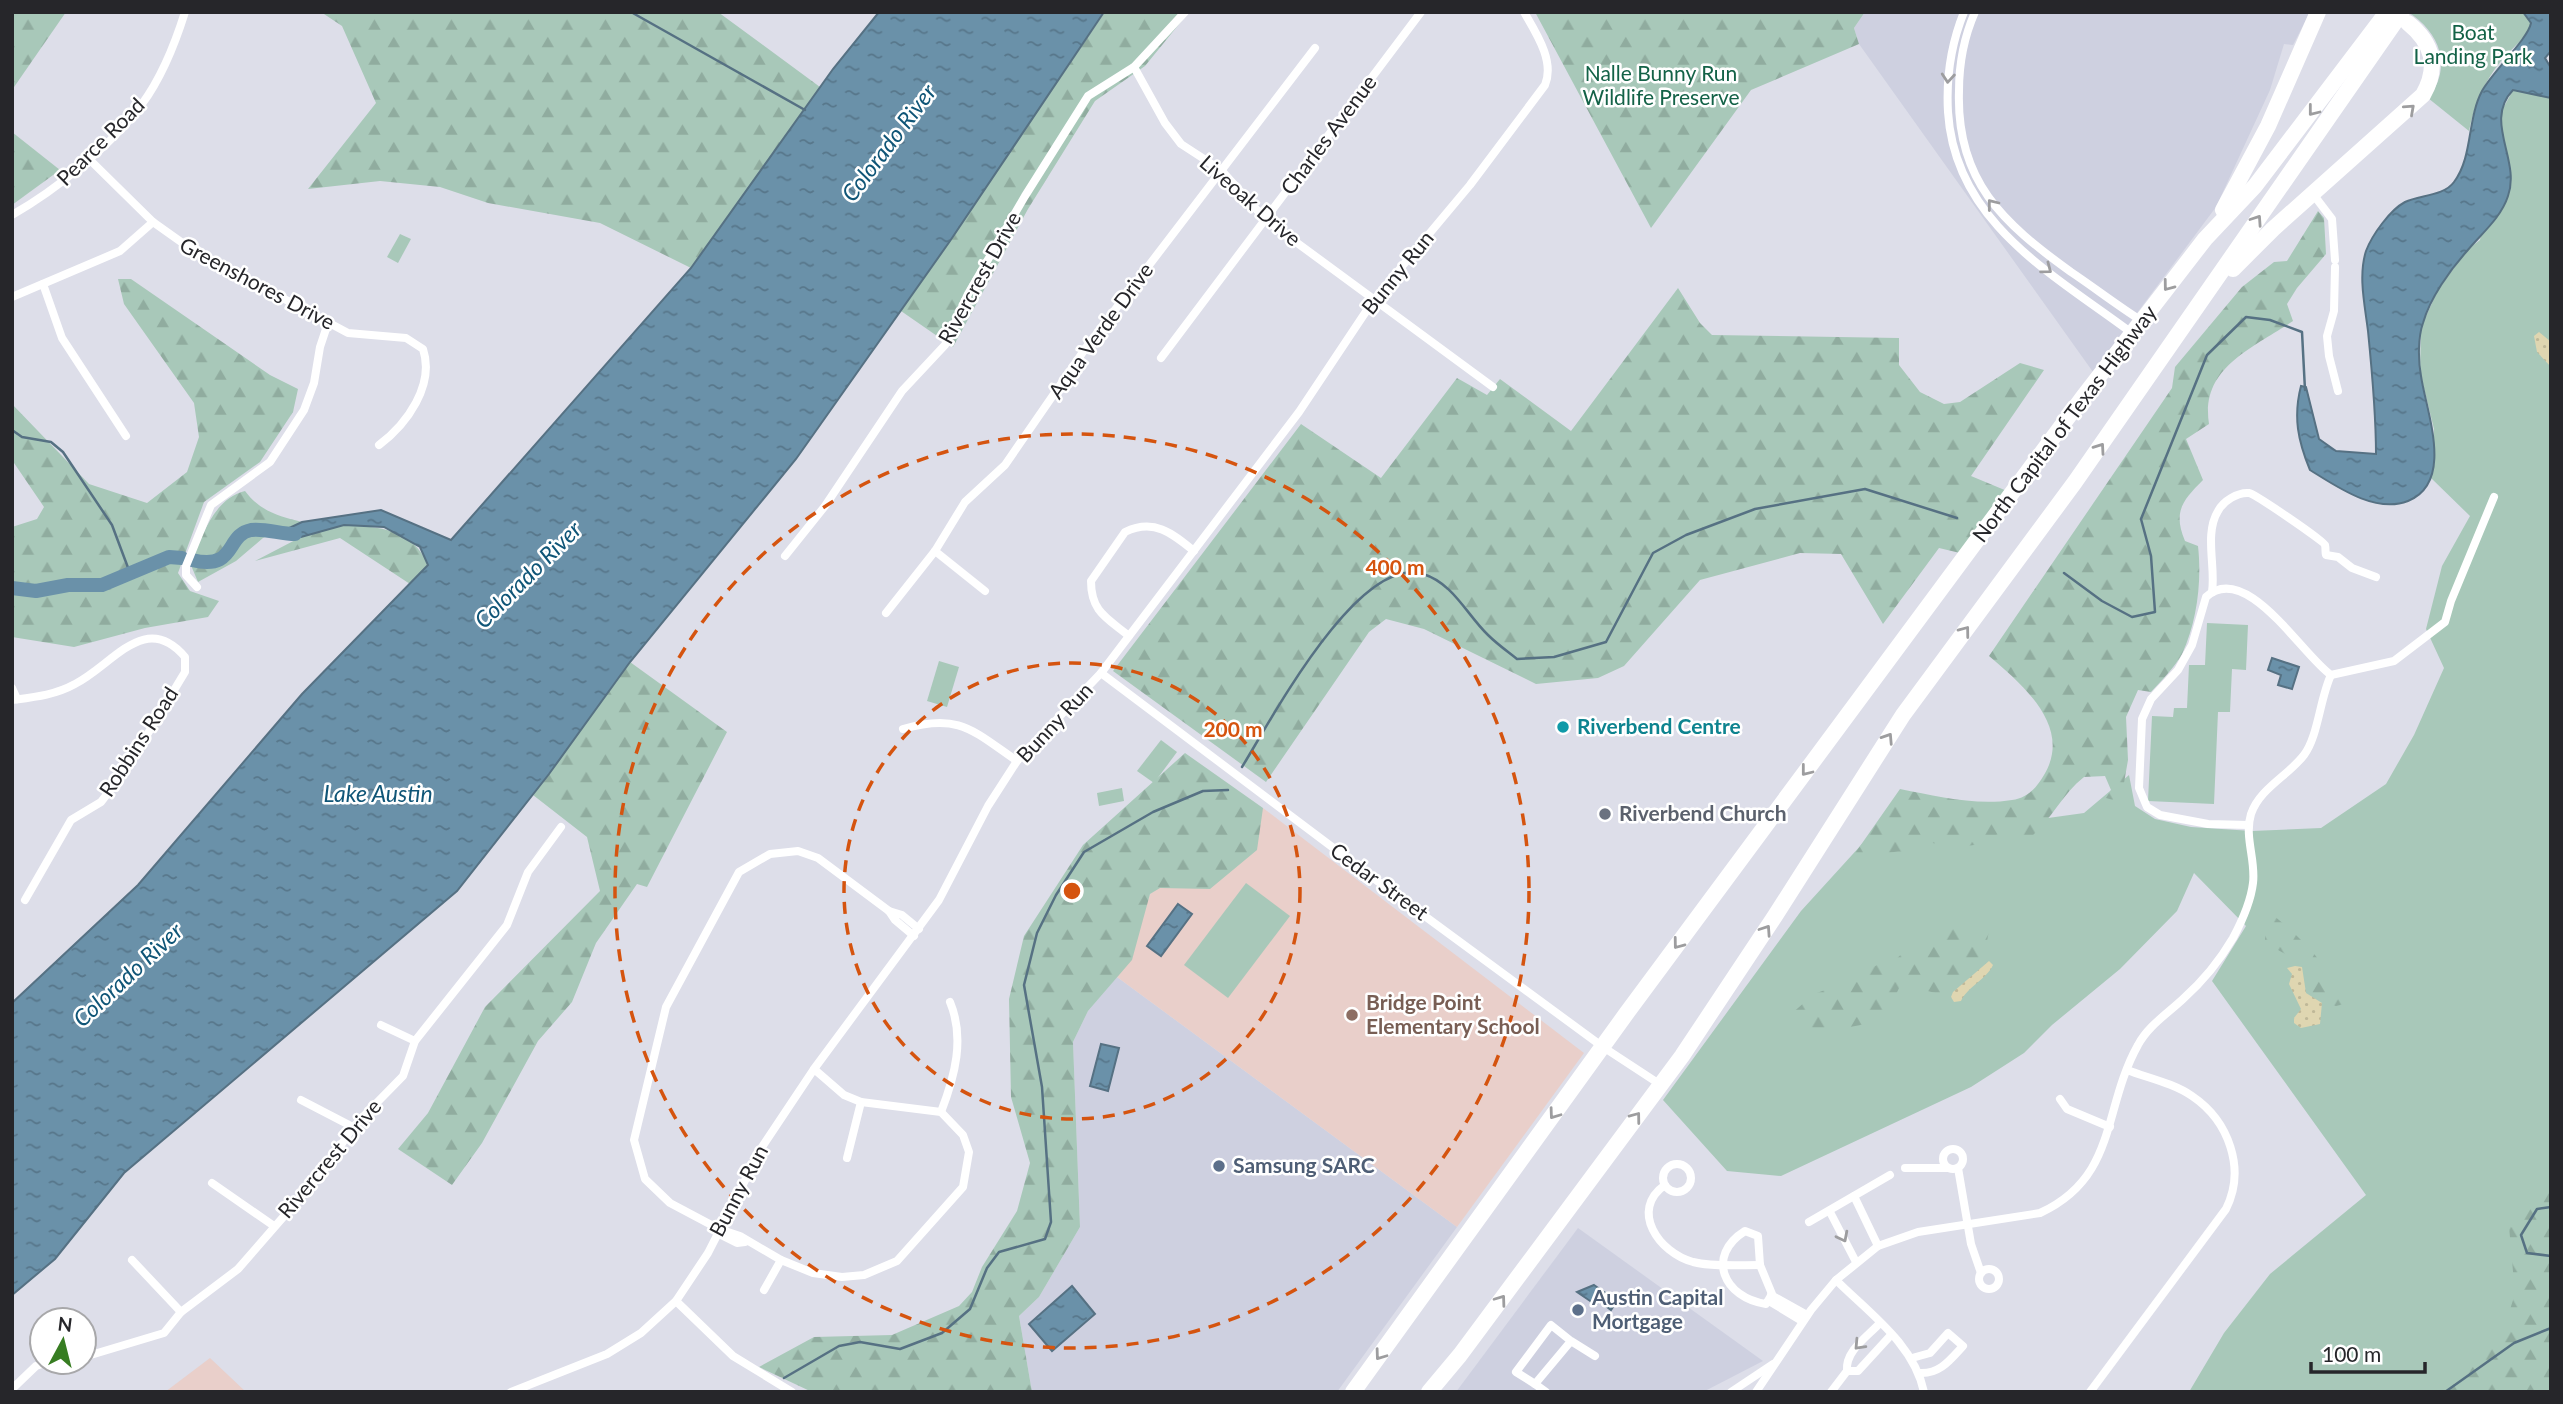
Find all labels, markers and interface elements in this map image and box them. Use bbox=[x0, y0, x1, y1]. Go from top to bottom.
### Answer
park label: Boat Landing Park bbox=[2414, 19, 2533, 68]
park label: Nalle Bunny Run Wildlife Preserve bbox=[1582, 60, 1740, 109]
street label: Charles Avenue bbox=[1275, 69, 1381, 199]
one-way arrow bbox=[1941, 73, 1956, 84]
water label: Colorado River bbox=[835, 77, 942, 207]
street label: Pearce Road bbox=[51, 92, 149, 190]
one-way arrow bbox=[2309, 103, 2322, 115]
one-way arrow bbox=[2402, 104, 2415, 117]
street label: Liveoak Drive bbox=[1195, 149, 1307, 251]
one-way arrow bbox=[1988, 199, 2001, 211]
street label: Rivercrest Drive bbox=[932, 207, 1025, 348]
one-way arrow bbox=[2249, 215, 2262, 228]
street label: Bunny Run bbox=[1356, 225, 1438, 319]
street label: Greenshores Drive bbox=[176, 231, 339, 334]
street label: Aqua Verde Drive bbox=[1042, 257, 1157, 403]
one-way arrow bbox=[2039, 261, 2052, 274]
one-way arrow bbox=[2164, 278, 2177, 290]
street label: North Capital of Texas Highway bbox=[1967, 300, 2161, 546]
one-way arrow bbox=[2092, 443, 2104, 456]
water label: Colorado River bbox=[468, 514, 587, 634]
text: 400 m bbox=[1365, 554, 1425, 579]
one-way arrow bbox=[1957, 626, 1969, 639]
street label: Bunny Run bbox=[1011, 677, 1097, 767]
street label: Robbins Road bbox=[93, 682, 182, 801]
place label: Riverbend Centre bbox=[1577, 713, 1741, 738]
text: 200 m bbox=[1203, 716, 1263, 741]
marker: Riverbend Centre bbox=[1555, 719, 1571, 735]
one-way arrow bbox=[1880, 733, 1892, 746]
one-way arrow bbox=[1802, 763, 1815, 775]
water label: Lake Austin bbox=[323, 779, 433, 807]
place label: Riverbend Church bbox=[1619, 800, 1787, 825]
marker: Riverbend Church bbox=[1597, 806, 1613, 822]
street label: Cedar Street bbox=[1326, 837, 1434, 925]
centre of rings bbox=[1060, 879, 1084, 903]
water label: Colorado River bbox=[67, 916, 189, 1032]
one-way arrow bbox=[1758, 925, 1771, 938]
one-way arrow bbox=[1674, 937, 1686, 949]
place label: Bridge Point Elementary School bbox=[1366, 989, 1540, 1038]
marker: Bridge Point Elementary School bbox=[1344, 1007, 1360, 1023]
street label: Rivercrest Drive bbox=[272, 1094, 386, 1222]
one-way arrow bbox=[1550, 1106, 1562, 1119]
one-way arrow bbox=[1628, 1112, 1640, 1125]
street label: Bunny Run bbox=[703, 1140, 772, 1240]
place label: Samsung SARC bbox=[1233, 1152, 1375, 1177]
marker: Samsung SARC bbox=[1211, 1158, 1227, 1174]
one-way arrow bbox=[1835, 1230, 1849, 1242]
place label: Austin Capital Mortgage bbox=[1591, 1284, 1723, 1333]
one-way arrow bbox=[1492, 1295, 1505, 1308]
marker: Austin Capital Mortgage bbox=[1570, 1302, 1586, 1318]
north arrow bbox=[28, 1306, 98, 1376]
text: N bbox=[56, 1311, 74, 1336]
scale bar bbox=[2311, 1330, 2425, 1374]
one-way arrow bbox=[1854, 1337, 1867, 1350]
text: 100 m bbox=[2322, 1341, 2381, 1366]
one-way arrow bbox=[1376, 1347, 1388, 1360]

